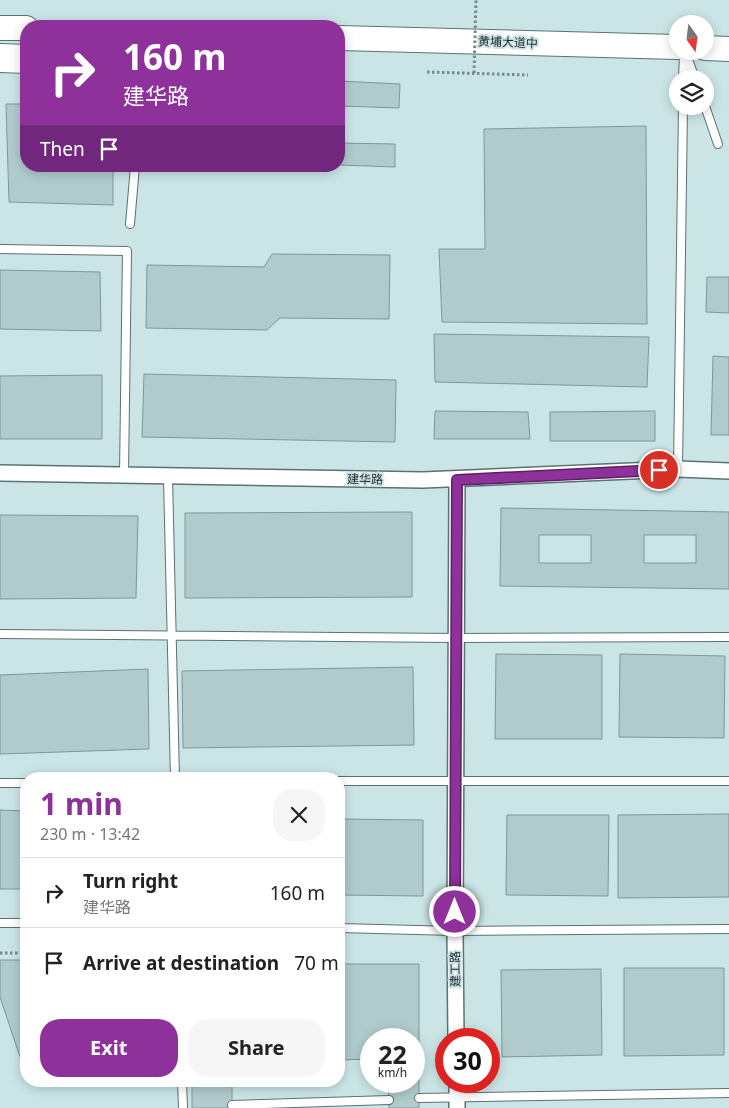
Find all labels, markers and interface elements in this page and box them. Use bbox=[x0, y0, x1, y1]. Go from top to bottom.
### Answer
north arrow bbox=[669, 15, 714, 60]
map controls bbox=[669, 15, 714, 115]
street label: 黄埔大道中 bbox=[478, 32, 538, 52]
text: 160 m bbox=[123, 33, 226, 80]
icon: right bbox=[40, 40, 105, 105]
button: layers bbox=[669, 70, 714, 115]
text: 建华路 bbox=[123, 80, 189, 110]
icon: arrive bbox=[95, 135, 123, 163]
text: Then bbox=[40, 136, 85, 162]
pin bbox=[638, 449, 680, 491]
icon: arrive bbox=[645, 456, 673, 484]
street label: 建华路 bbox=[347, 470, 383, 488]
text: 1 min bbox=[40, 783, 123, 824]
button: close bbox=[273, 789, 325, 841]
text: 230 m · 13:42 bbox=[40, 823, 140, 845]
text: Turn right bbox=[83, 868, 178, 894]
icon: right bbox=[40, 879, 68, 907]
text: 160 m bbox=[270, 880, 325, 906]
position arrow bbox=[428, 885, 480, 937]
text: 建华路 bbox=[83, 896, 131, 918]
icon: arrive bbox=[40, 949, 68, 977]
text: Arrive at destination bbox=[83, 950, 279, 976]
text: 70 m bbox=[294, 950, 339, 976]
street label: 建工路 bbox=[446, 951, 464, 987]
button: Exit bbox=[40, 1019, 178, 1077]
button: Share bbox=[188, 1019, 325, 1077]
speed limit sign: 30 bbox=[435, 1028, 500, 1093]
text: 22 bbox=[378, 1037, 407, 1071]
text: km/h bbox=[378, 1064, 407, 1081]

